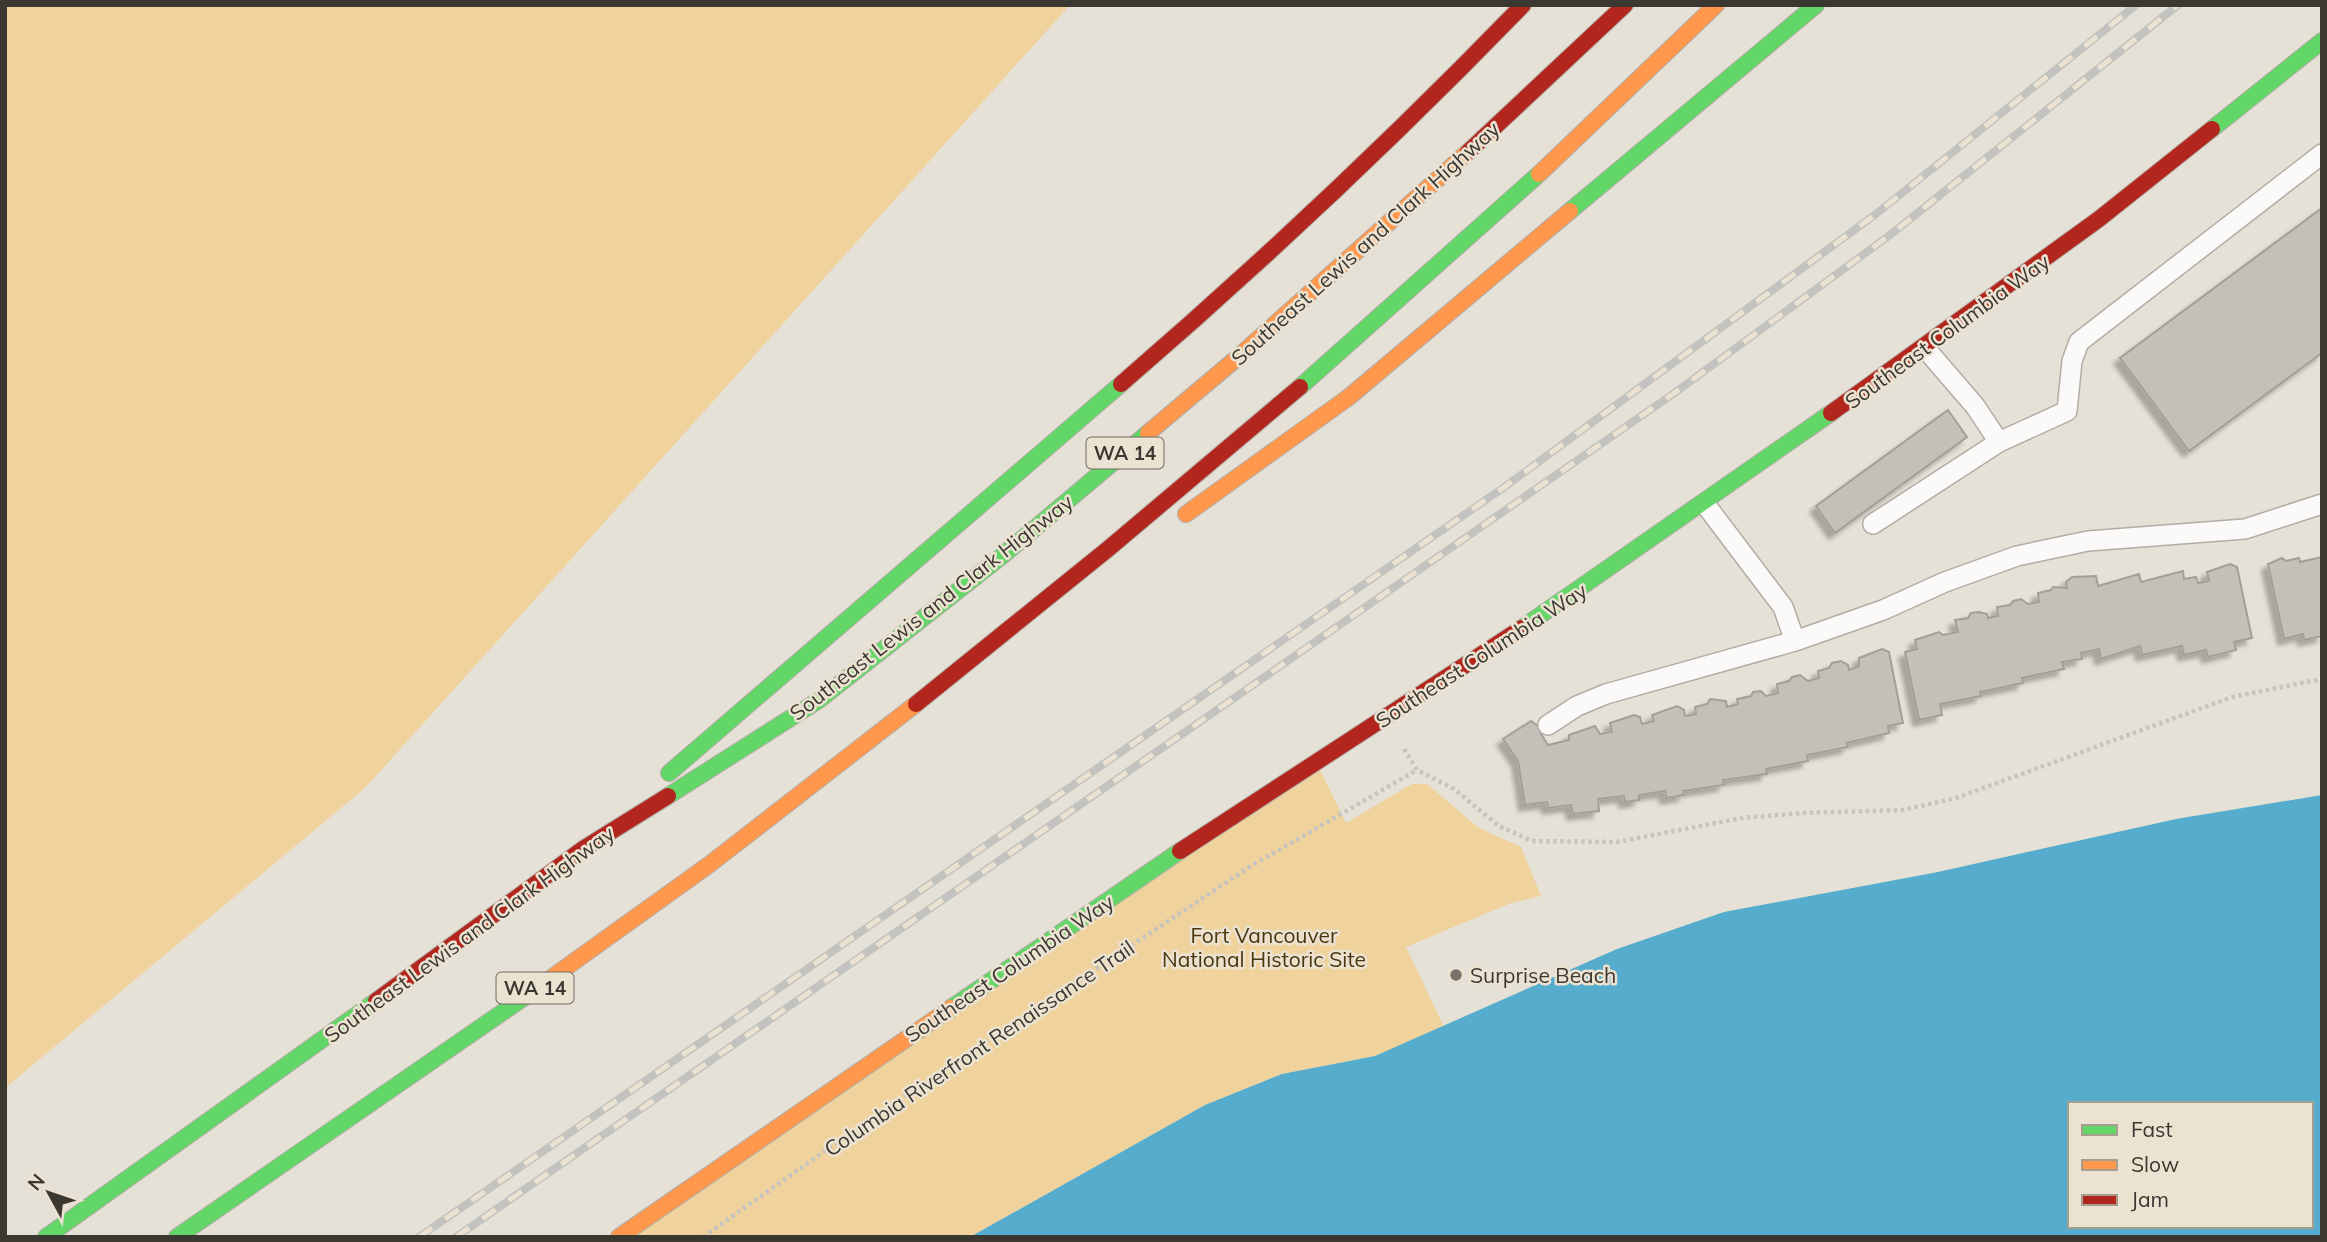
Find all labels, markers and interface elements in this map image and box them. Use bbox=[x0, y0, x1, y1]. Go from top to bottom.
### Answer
street label: Southeast Lewis and Clark Highway bbox=[1225, 115, 1505, 371]
street label: Southeast Columbia Way bbox=[1840, 248, 2054, 414]
road number: WA 14 bbox=[1086, 437, 1164, 468]
street label: Southeast Lewis and Clark Highway bbox=[784, 488, 1078, 726]
street label: Southeast Columbia Way bbox=[1370, 577, 1592, 733]
street label: Southeast Lewis and Clark Highway bbox=[319, 820, 619, 1048]
street label: Southeast Columbia Way bbox=[899, 888, 1119, 1048]
park label: Fort Vancouver National Historic Site bbox=[1162, 922, 1366, 972]
street label: Columbia Riverfront Renaissance Trail bbox=[819, 934, 1139, 1162]
place label: Surprise Beach bbox=[1470, 962, 1616, 988]
marker: Surprise Beach bbox=[1448, 967, 1464, 983]
road number: WA 14 bbox=[496, 972, 574, 1004]
legend bbox=[2068, 1102, 2313, 1228]
text: Fast bbox=[2131, 1116, 2173, 1142]
text: Slow bbox=[2131, 1151, 2179, 1177]
north arrow bbox=[14, 1158, 84, 1228]
text: N bbox=[22, 1169, 50, 1195]
text: Jam bbox=[2131, 1186, 2169, 1212]

